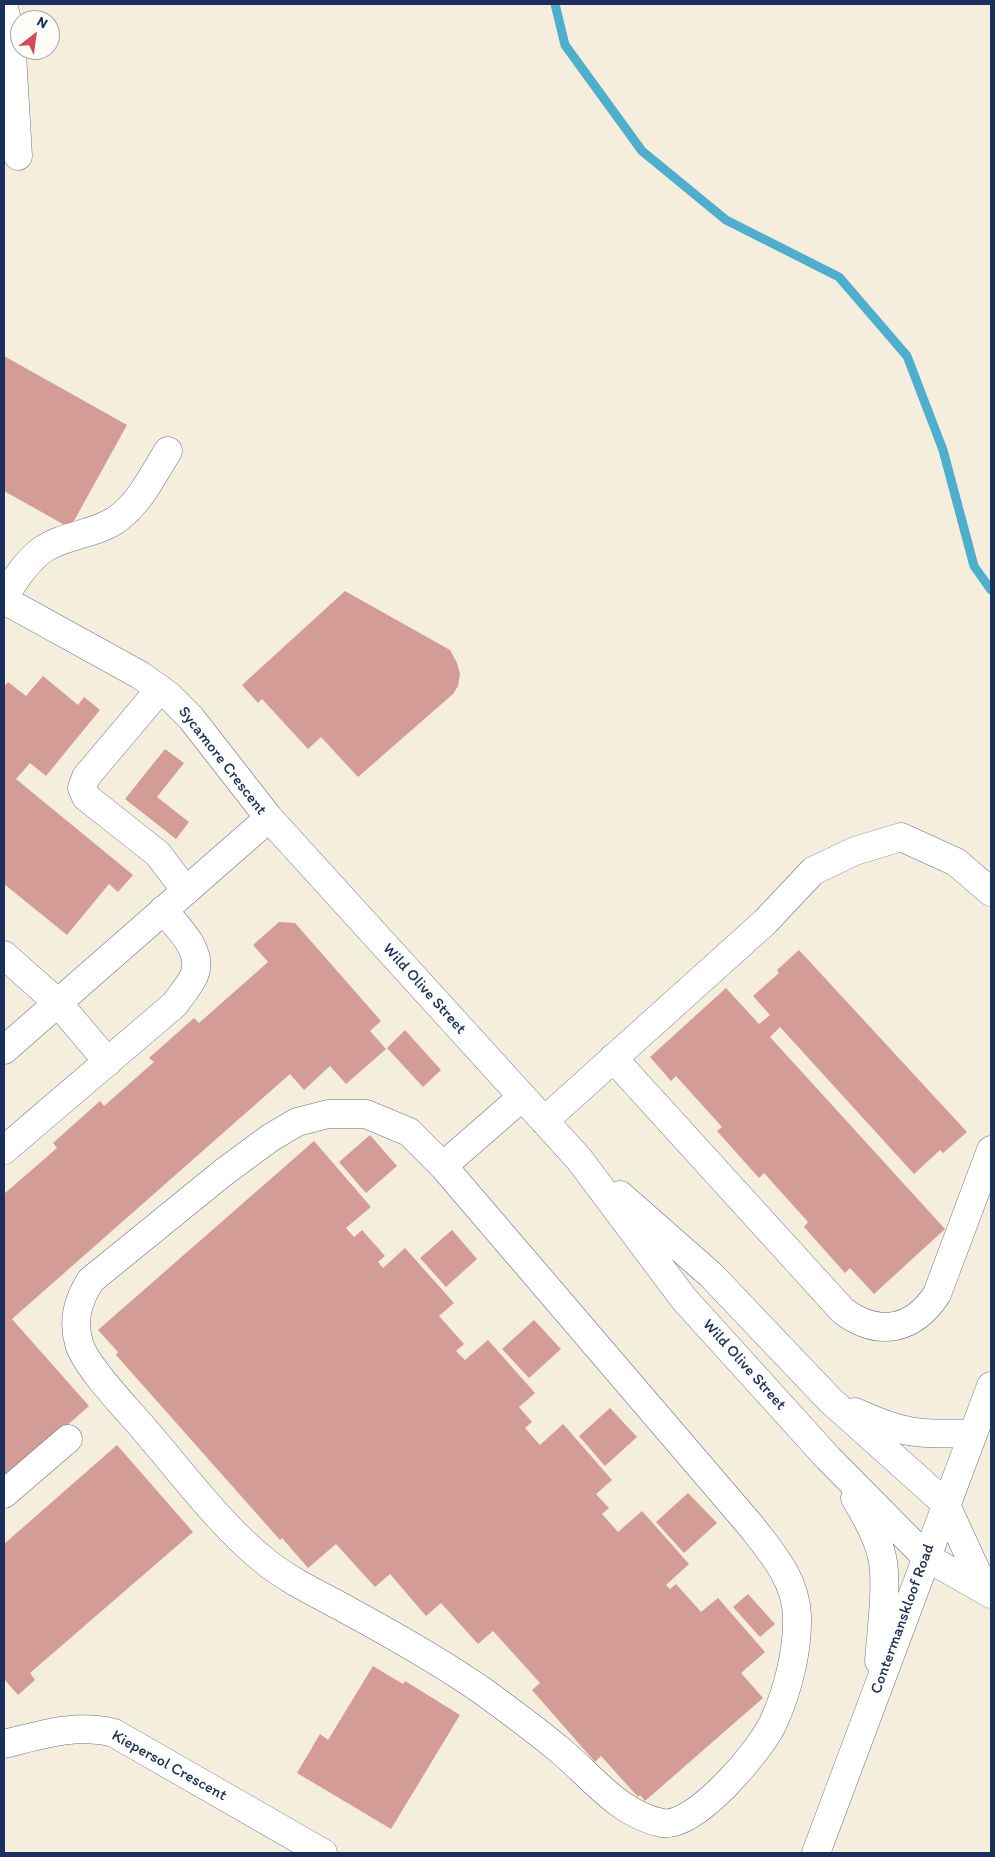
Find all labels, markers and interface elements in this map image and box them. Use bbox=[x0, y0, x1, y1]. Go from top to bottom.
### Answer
north arrow bbox=[10, 10, 60, 60]
text: N bbox=[34, 13, 51, 32]
street label: Sycamore Crescent bbox=[174, 703, 270, 819]
street label: Wild Olive Street bbox=[378, 940, 470, 1038]
street label: Wild Olive Street bbox=[698, 1316, 790, 1414]
street label: Contermanskloof Road bbox=[867, 1541, 939, 1697]
street label: Kiepersol Crescent bbox=[108, 1726, 230, 1806]

